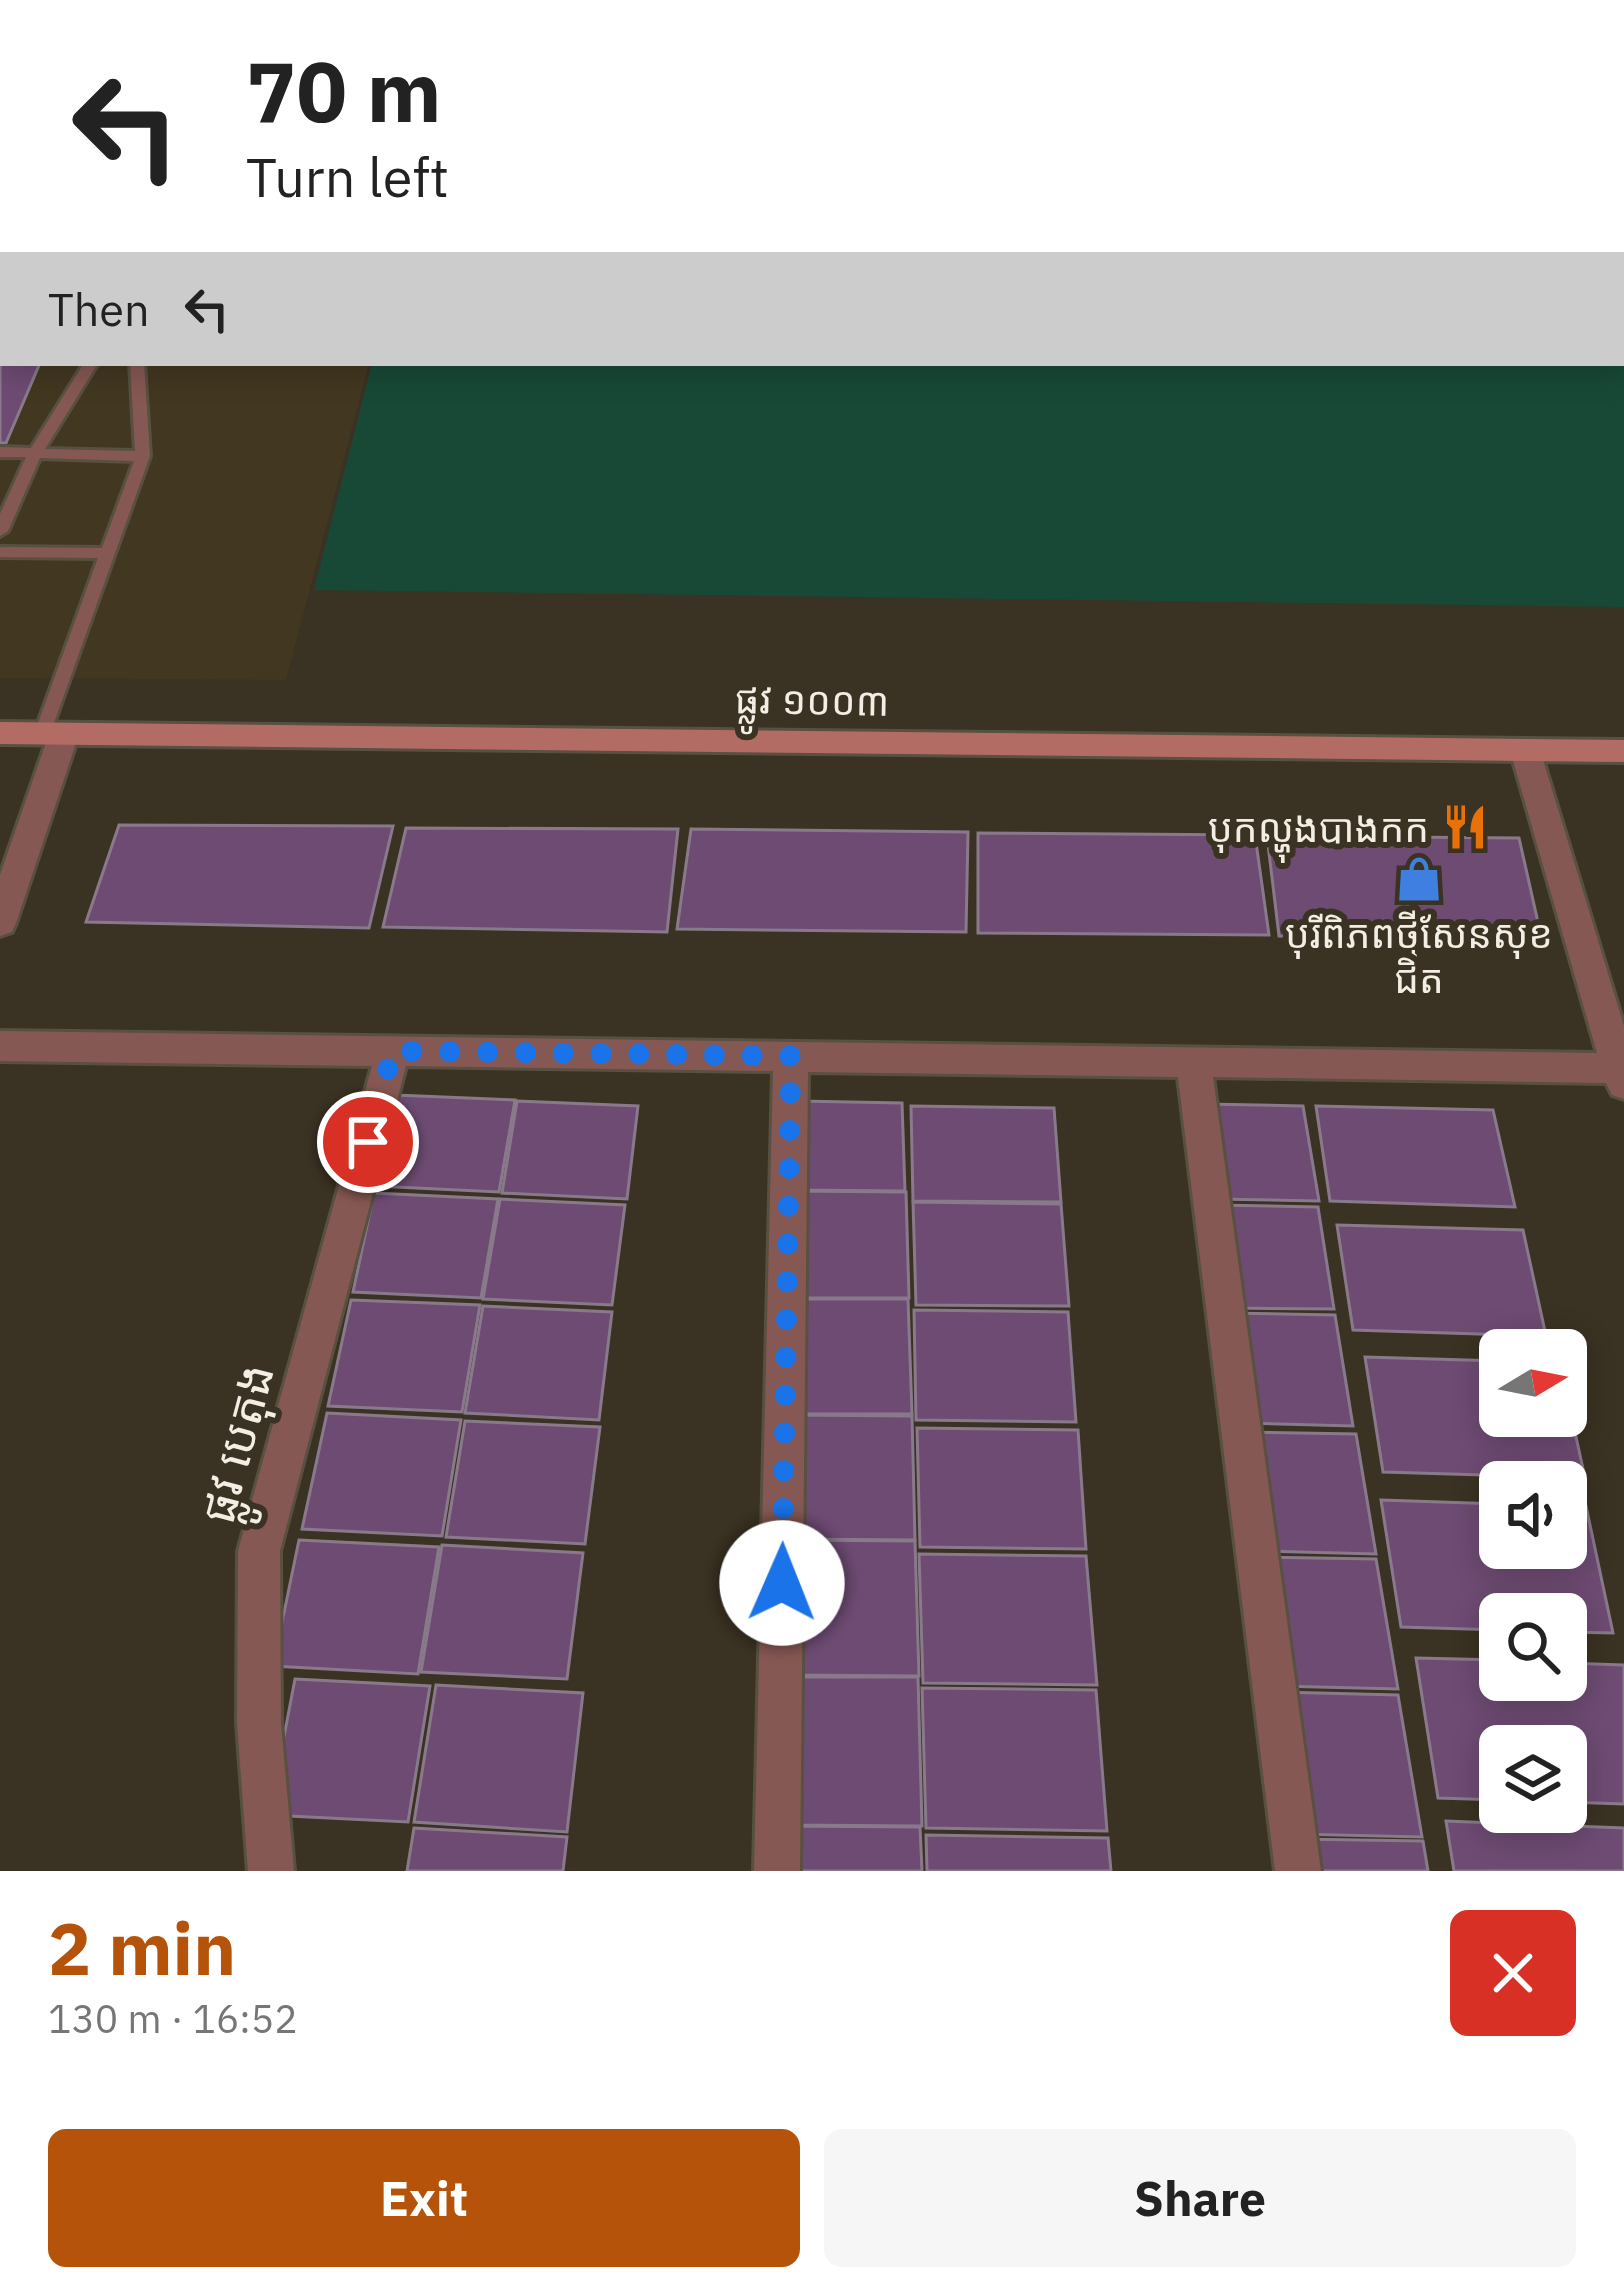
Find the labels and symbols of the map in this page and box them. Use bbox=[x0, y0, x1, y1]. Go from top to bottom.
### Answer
street label: ផ្លូវ ១០០៣ bbox=[734, 673, 890, 737]
place label: បុកល្ហុងបាងកក bbox=[1208, 802, 1429, 863]
restaurant icon: បុកល្ហុងបាងកក bbox=[1440, 802, 1490, 852]
shop icon: បុរីពិភពថ្មីសែនសុខ ជិត bbox=[1394, 854, 1444, 904]
place label: បុរីពិភពថ្មីសែនសុខ ជិត bbox=[1285, 908, 1553, 1004]
pin bbox=[317, 1091, 419, 1193]
north arrow bbox=[1479, 1329, 1587, 1437]
street label: ផ្លូវ បេតុង bbox=[185, 1356, 300, 1533]
position arrow bbox=[719, 1520, 845, 1646]

